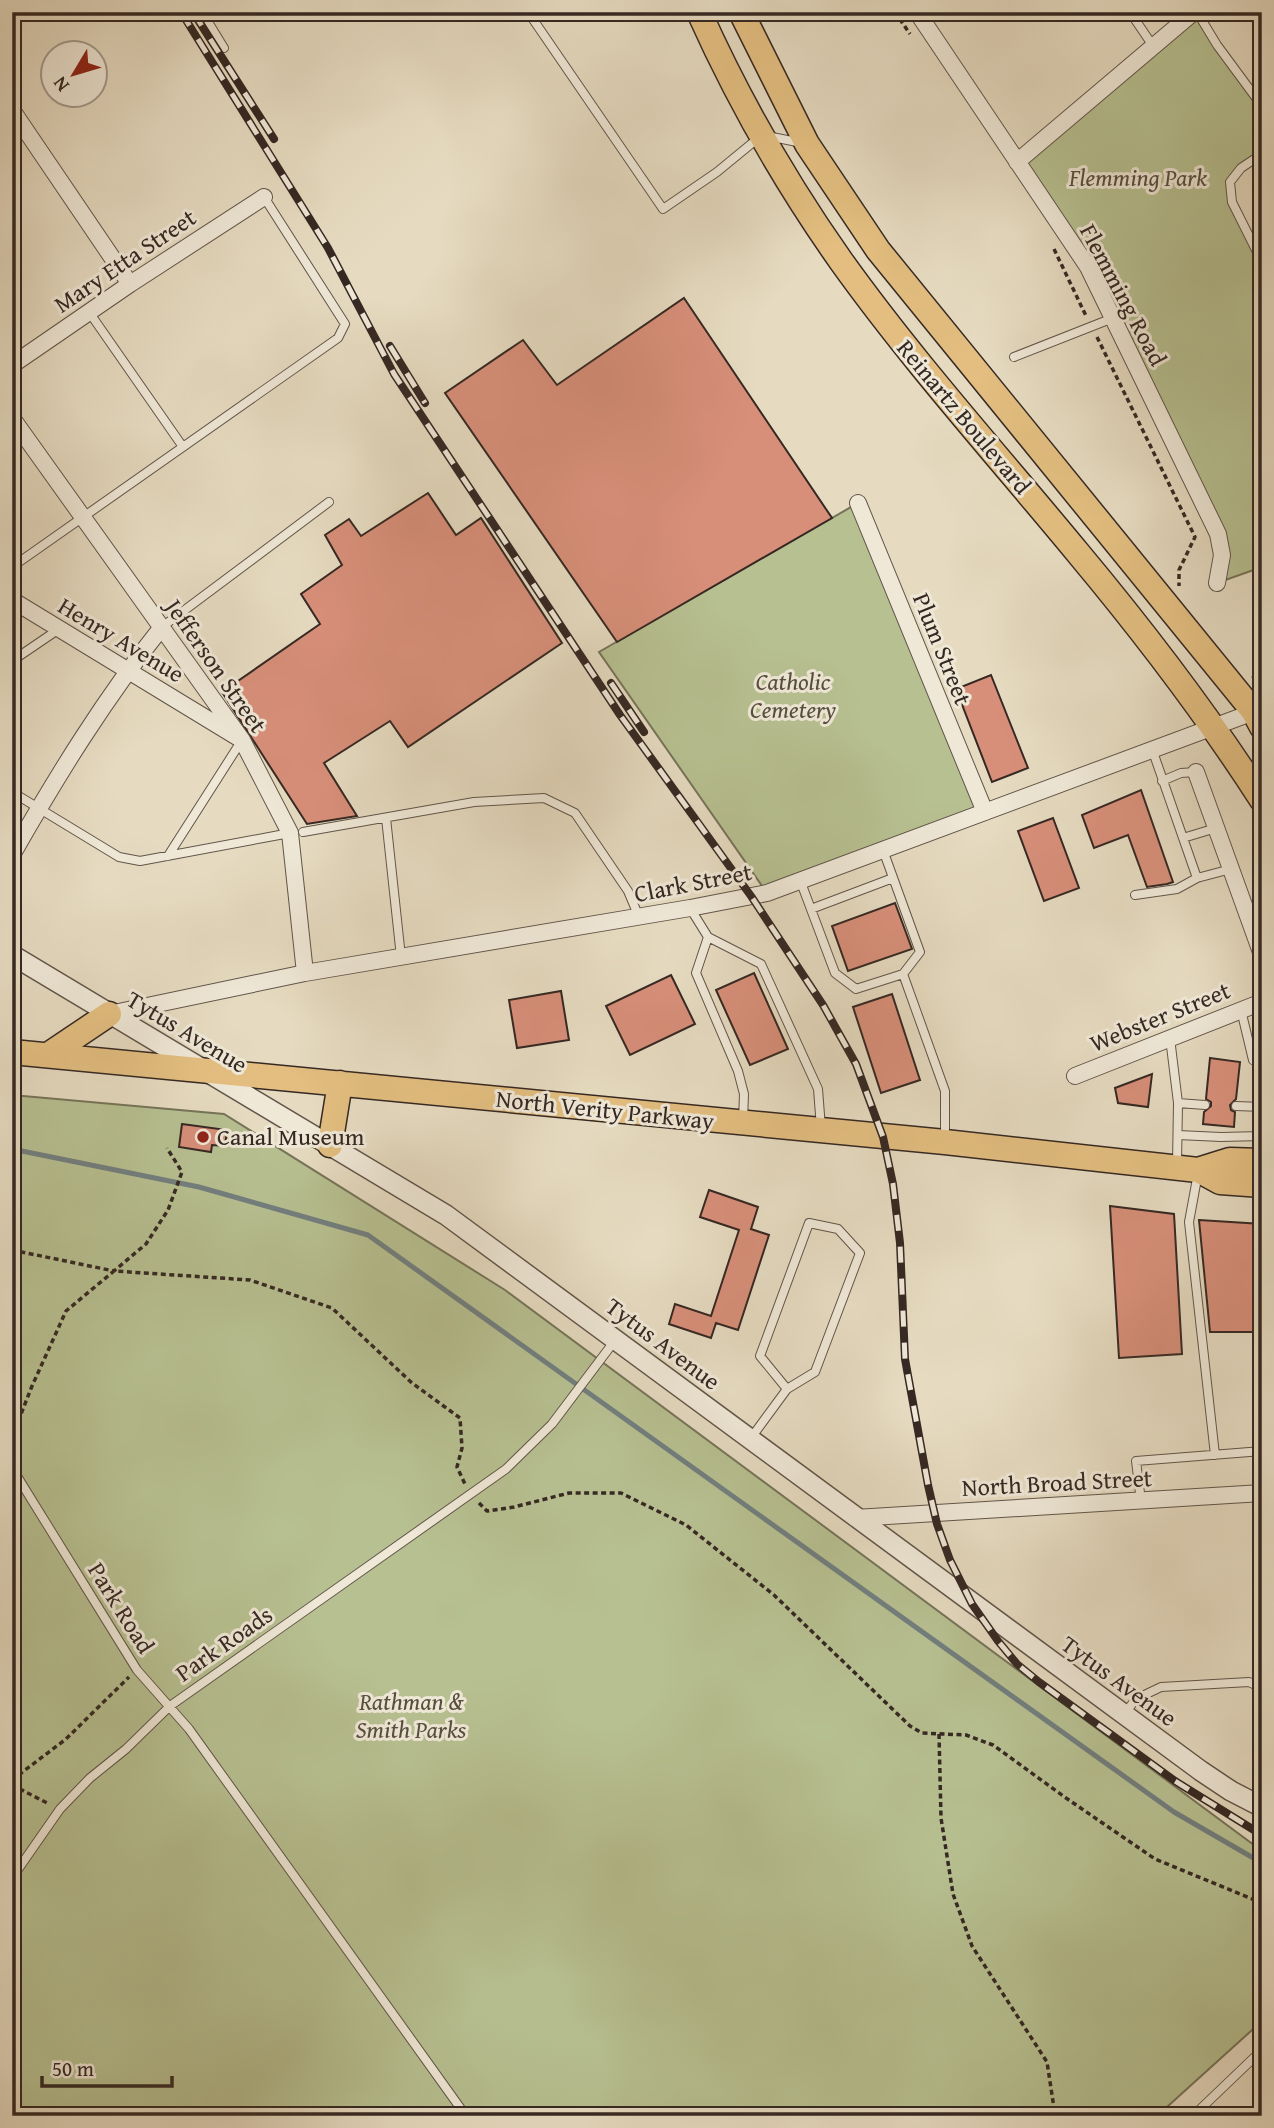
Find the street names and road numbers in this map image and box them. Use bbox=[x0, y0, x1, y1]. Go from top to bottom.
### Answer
street label: Mary Etta Street bbox=[47, 200, 203, 321]
street label: Flemming Road bbox=[1071, 217, 1176, 372]
street label: Reinartz Boulevard bbox=[889, 332, 1040, 502]
street label: Plum Street bbox=[904, 587, 981, 711]
street label: Henry Avenue bbox=[52, 588, 191, 691]
street label: Jefferson Street bbox=[155, 589, 276, 740]
street label: Clark Street bbox=[631, 854, 755, 911]
street label: Webster Street bbox=[1085, 972, 1236, 1061]
street label: Tytus Avenue bbox=[120, 982, 254, 1081]
street label: North Verity Parkway bbox=[494, 1081, 716, 1138]
street label: Tytus Avenue bbox=[599, 1289, 728, 1398]
street label: North Broad Street bbox=[961, 1460, 1154, 1505]
street label: Park Road bbox=[80, 1555, 163, 1660]
street label: Park Roads bbox=[168, 1597, 279, 1690]
street label: Tytus Avenue bbox=[1054, 1627, 1184, 1735]

